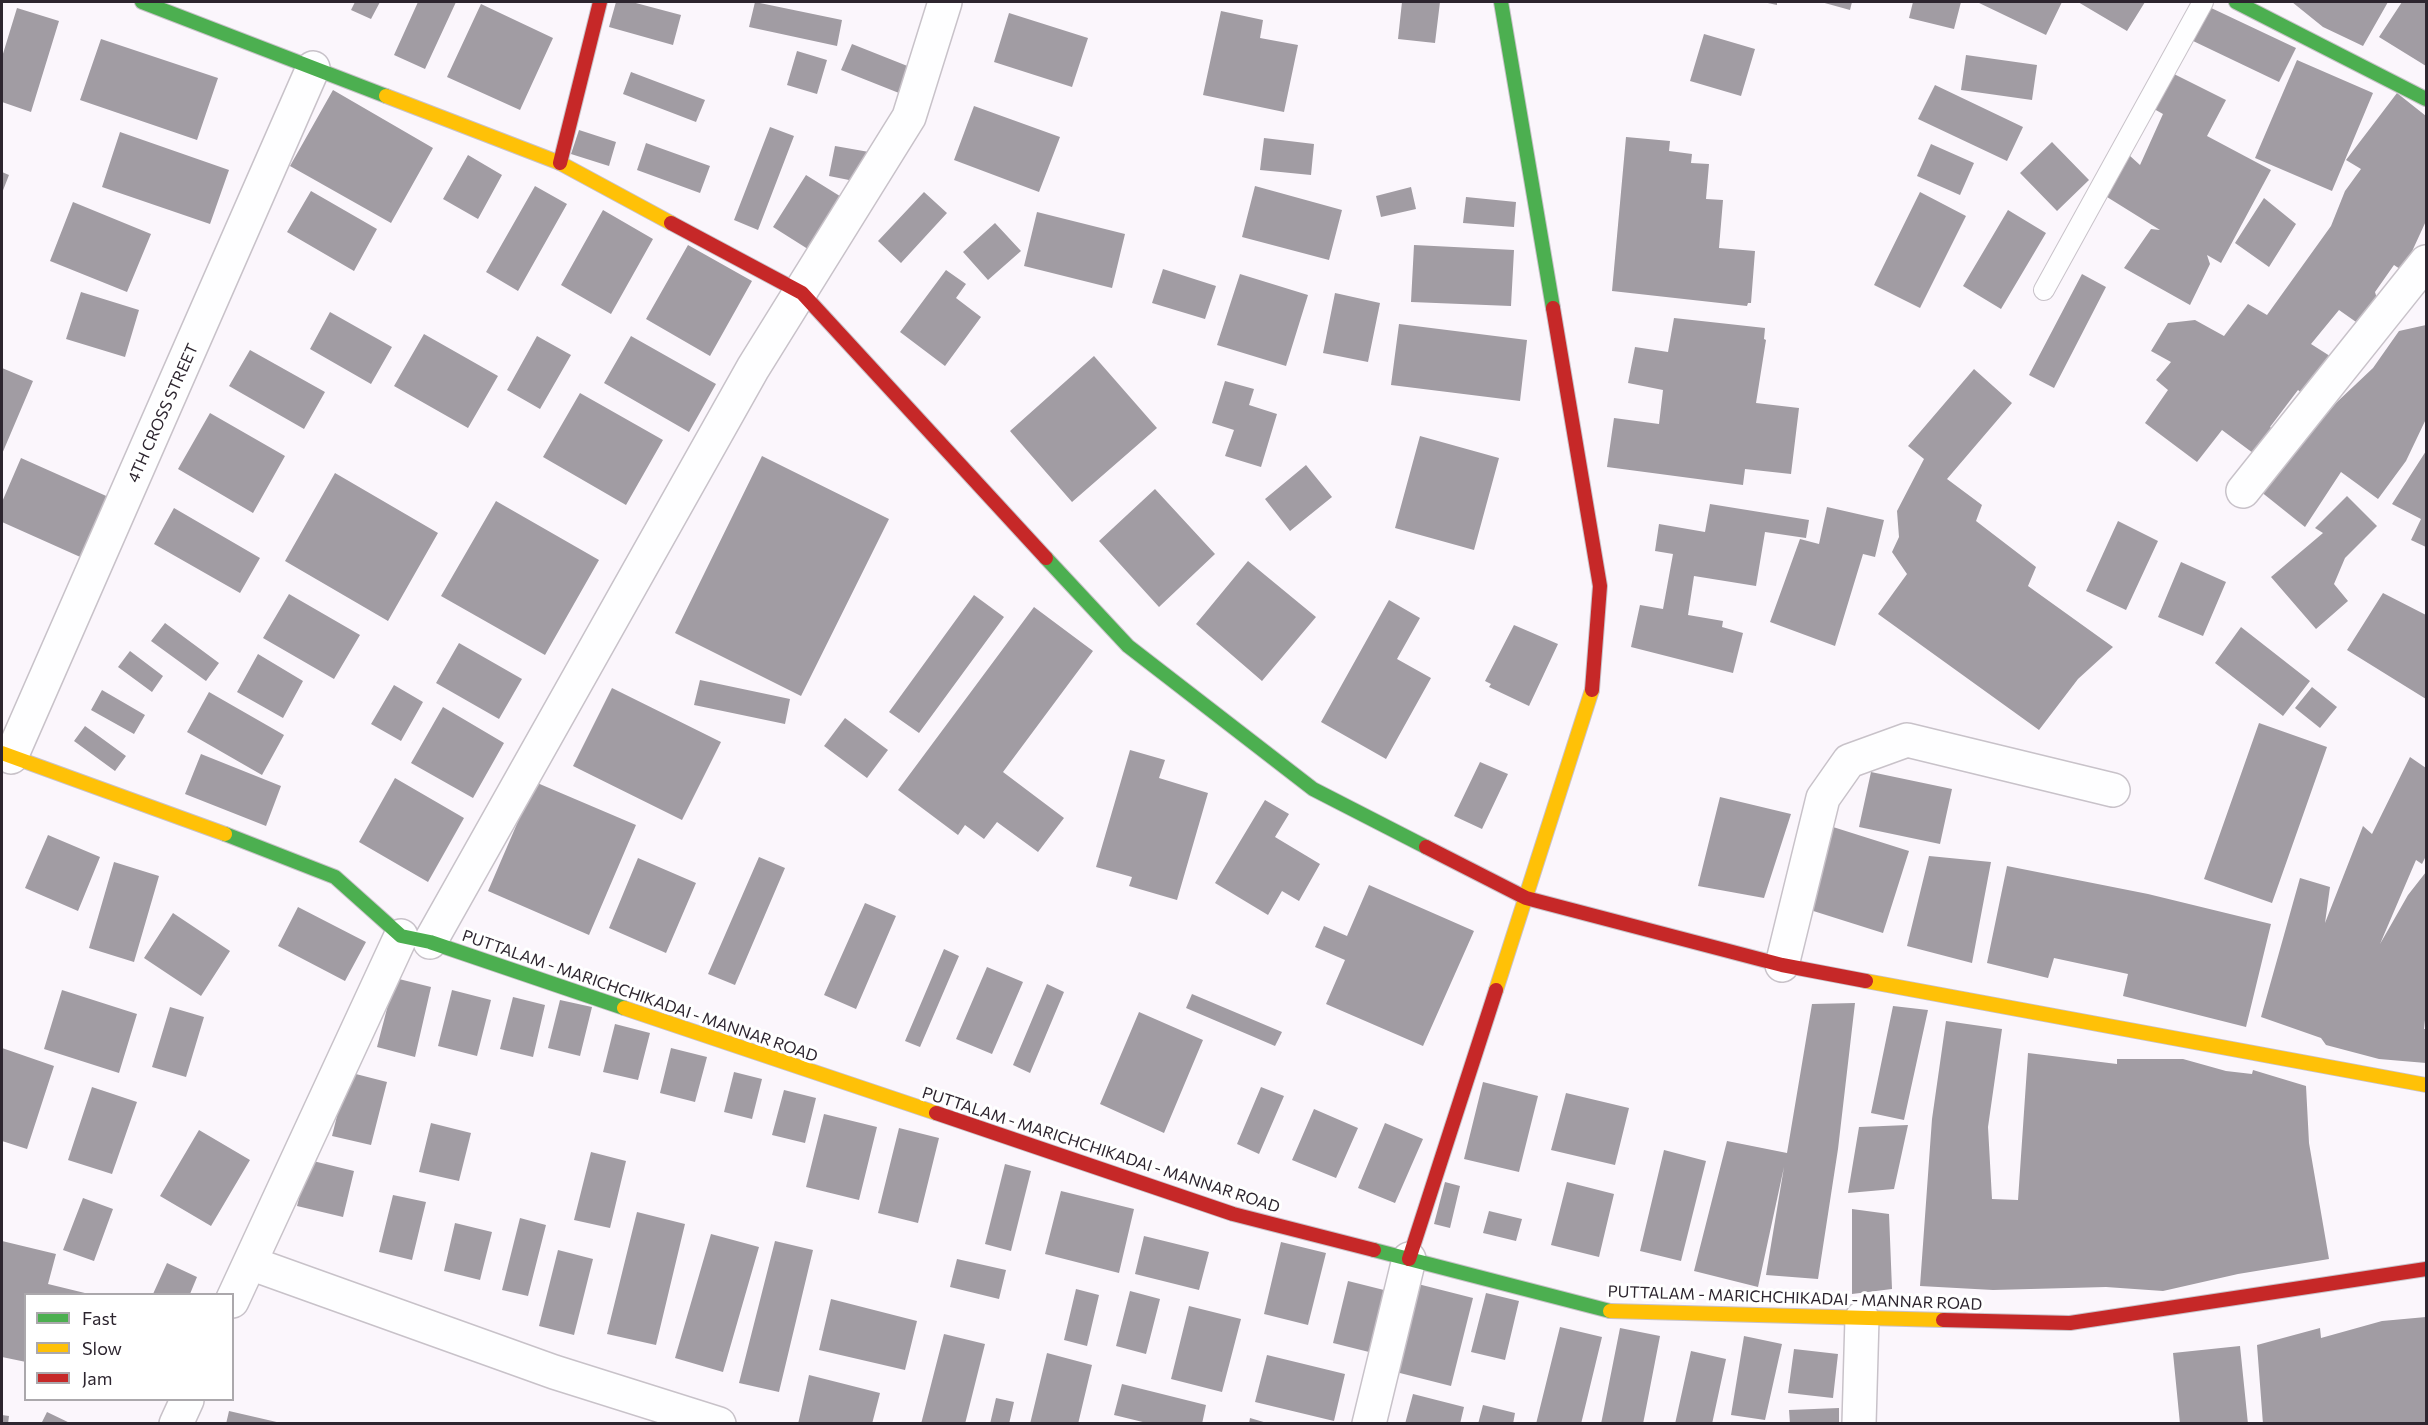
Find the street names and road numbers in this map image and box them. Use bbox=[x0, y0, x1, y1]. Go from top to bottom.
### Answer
street label: 4TH CROSS STREET bbox=[124, 341, 202, 485]
street label: PUTTALAM - MARICHCHIKADAI - MANNAR ROAD bbox=[460, 926, 820, 1066]
street label: PUTTALAM - MARICHCHIKADAI - MANNAR ROAD bbox=[920, 1083, 1282, 1217]
street label: PUTTALAM - MARICHCHIKADAI - MANNAR ROAD bbox=[1607, 1282, 1983, 1314]

